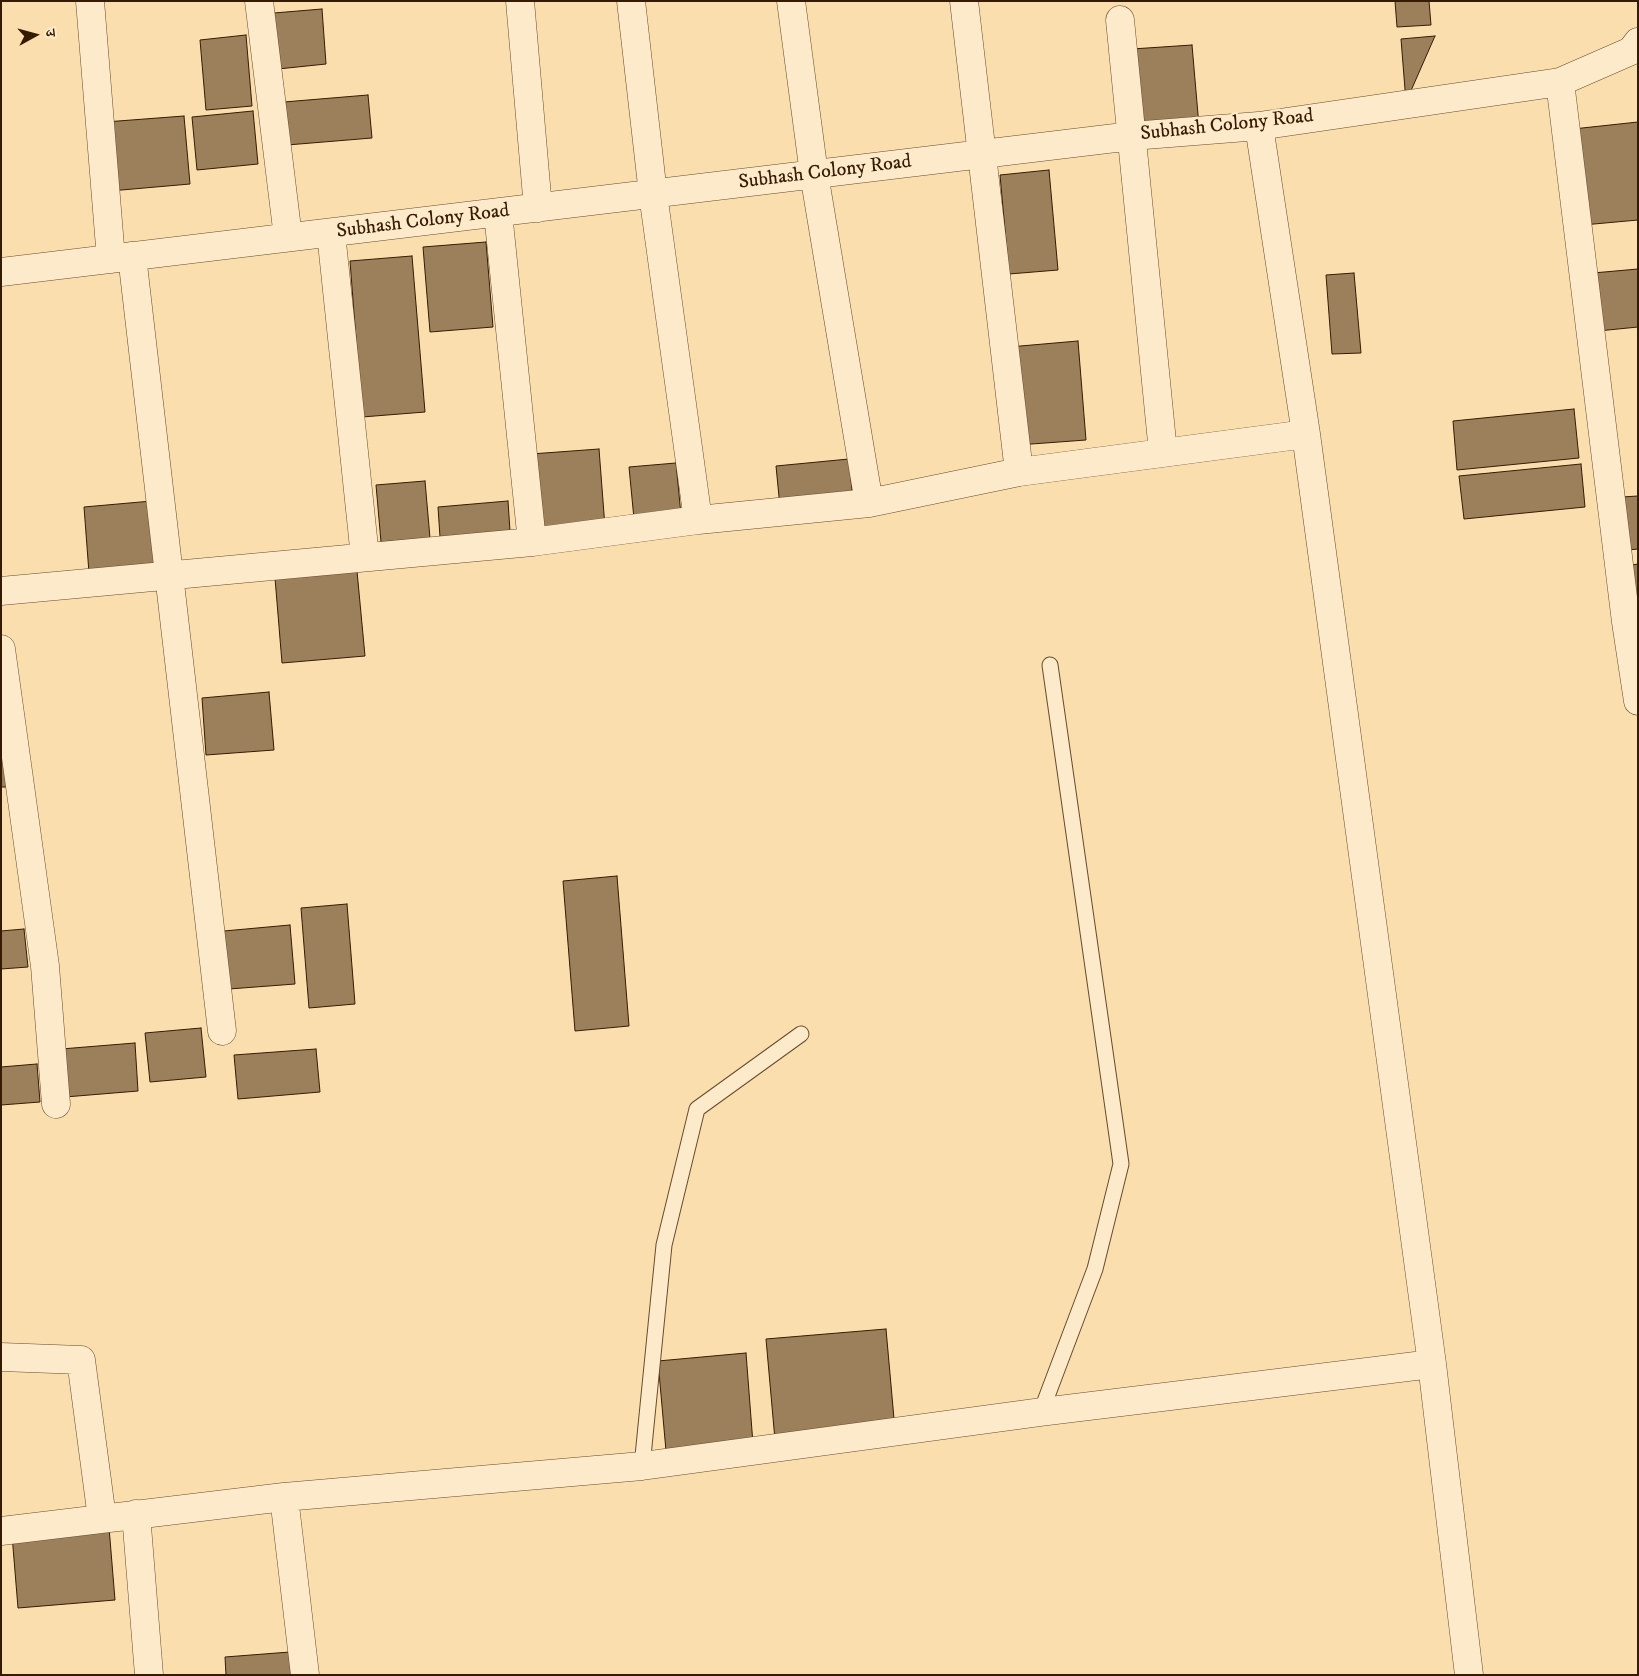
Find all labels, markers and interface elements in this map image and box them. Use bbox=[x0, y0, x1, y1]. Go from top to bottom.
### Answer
north arrow bbox=[10, 10, 60, 60]
text: उ bbox=[41, 29, 59, 38]
street label: Subhash Colony Road bbox=[1139, 105, 1315, 147]
street label: Subhash Colony Road bbox=[737, 150, 913, 196]
street label: Subhash Colony Road bbox=[335, 199, 511, 245]

